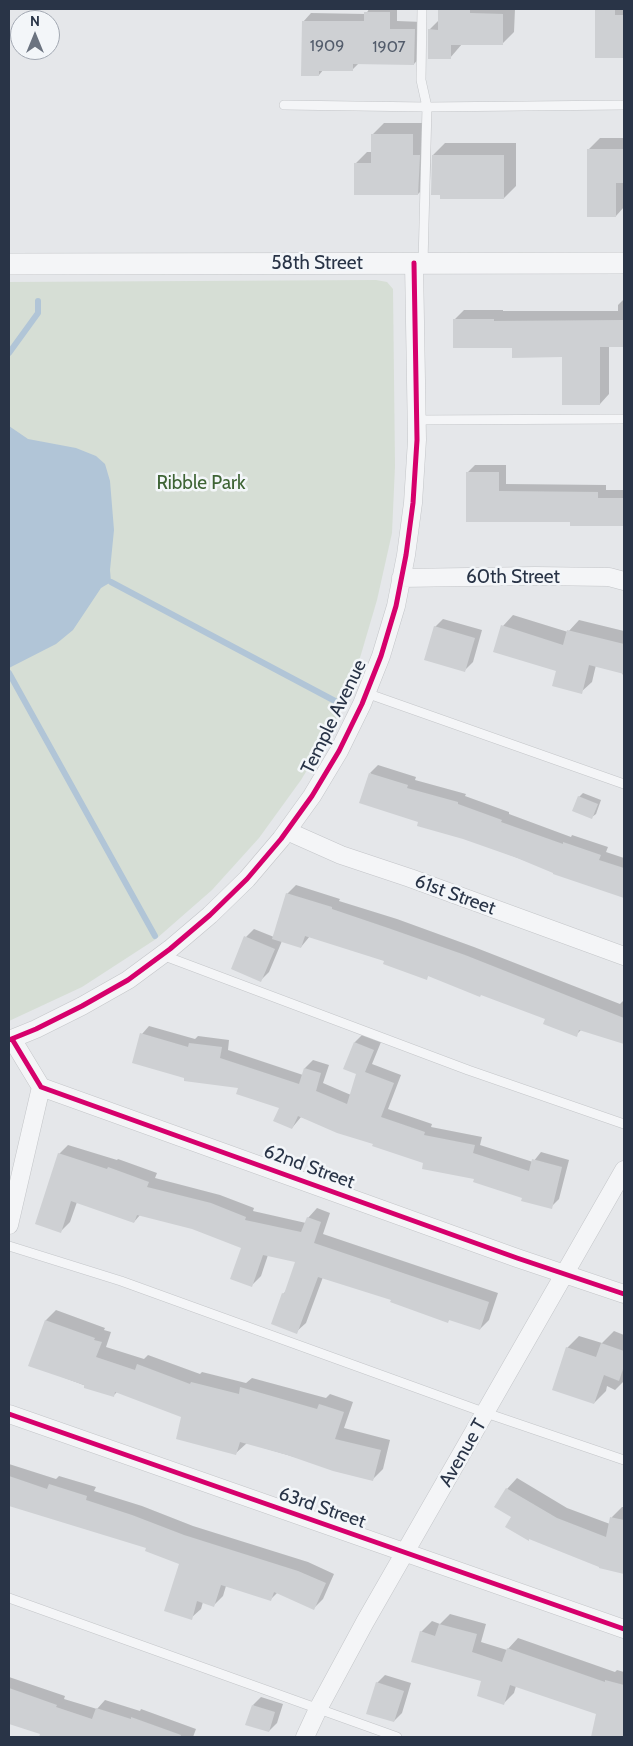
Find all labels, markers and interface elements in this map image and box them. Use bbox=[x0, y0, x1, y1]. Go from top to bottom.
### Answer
north arrow bbox=[10, 10, 60, 60]
text: N bbox=[30, 12, 40, 30]
house number: 1909 bbox=[310, 36, 344, 56]
house number: 1907 bbox=[372, 37, 406, 57]
street label: 58th Street bbox=[271, 252, 363, 274]
park label: Ribble Park bbox=[156, 472, 246, 494]
street label: 60th Street bbox=[466, 566, 560, 588]
street label: Temple Avenue bbox=[297, 656, 371, 778]
street label: 61st Street bbox=[412, 870, 498, 920]
street label: 62nd Street bbox=[260, 1140, 358, 1194]
street label: Avenue T bbox=[434, 1415, 492, 1491]
street label: 63rd Street bbox=[276, 1482, 368, 1534]

